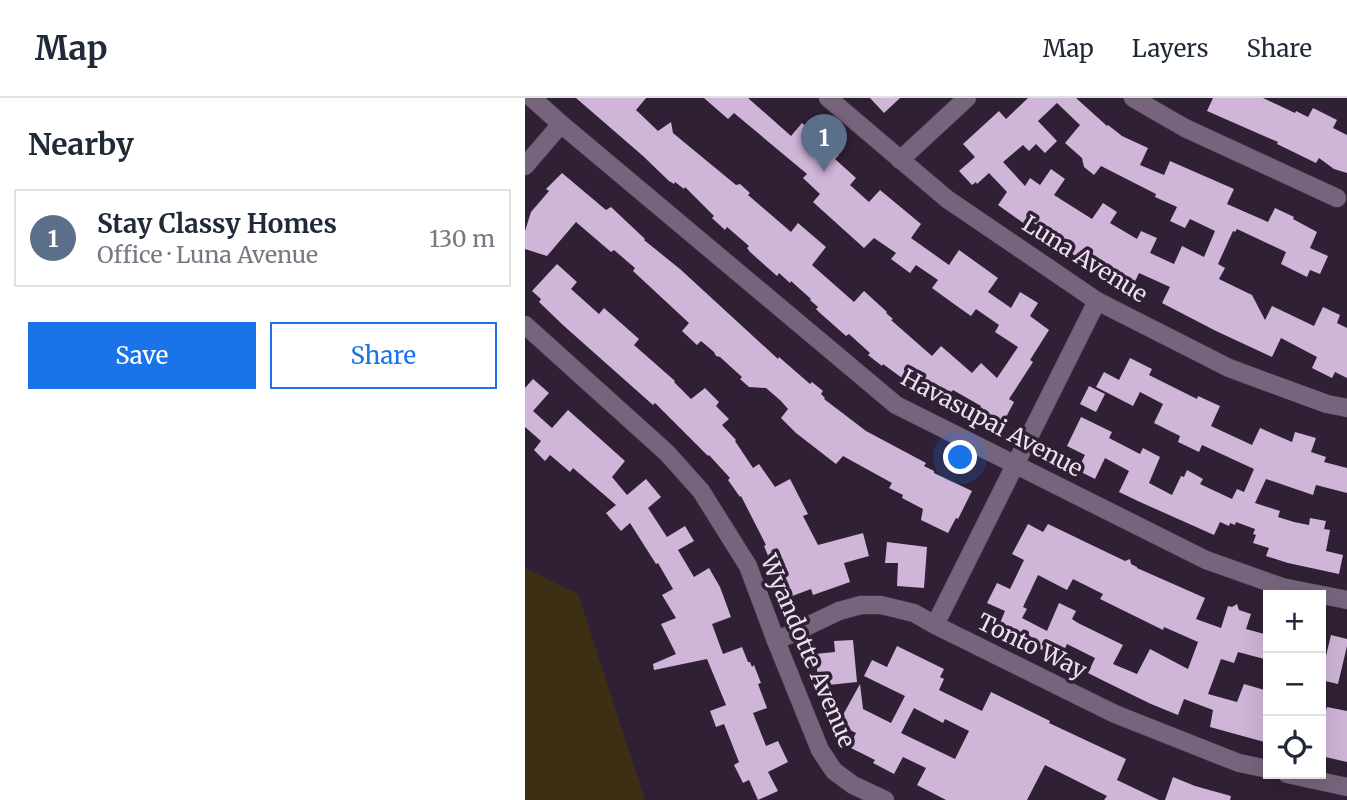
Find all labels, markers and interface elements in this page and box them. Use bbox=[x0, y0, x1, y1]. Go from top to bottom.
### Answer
text: Map bbox=[35, 28, 108, 69]
text: Map bbox=[1043, 33, 1094, 64]
text: Layers bbox=[1132, 33, 1208, 64]
text: Share bbox=[1246, 33, 1312, 64]
pin: 1 bbox=[801, 114, 847, 172]
text: Nearby bbox=[28, 125, 134, 163]
text: Stay Classy Homes bbox=[97, 207, 337, 240]
street label: Luna Avenue bbox=[1017, 209, 1153, 309]
text: 1 bbox=[48, 224, 58, 253]
text: 130 m bbox=[429, 224, 495, 253]
text: Office · Luna Avenue bbox=[97, 240, 318, 269]
button: Save bbox=[28, 322, 256, 389]
button: Share bbox=[270, 322, 497, 389]
street label: Havasupai Avenue bbox=[897, 362, 1088, 483]
your location bbox=[943, 440, 977, 474]
street label: Wyandotte Avenue bbox=[754, 549, 862, 752]
map controls bbox=[1263, 590, 1326, 779]
button: + bbox=[1263, 590, 1326, 653]
street label: Tonto Way bbox=[973, 607, 1092, 685]
button: − bbox=[1263, 653, 1326, 716]
button: locate bbox=[1263, 716, 1326, 779]

